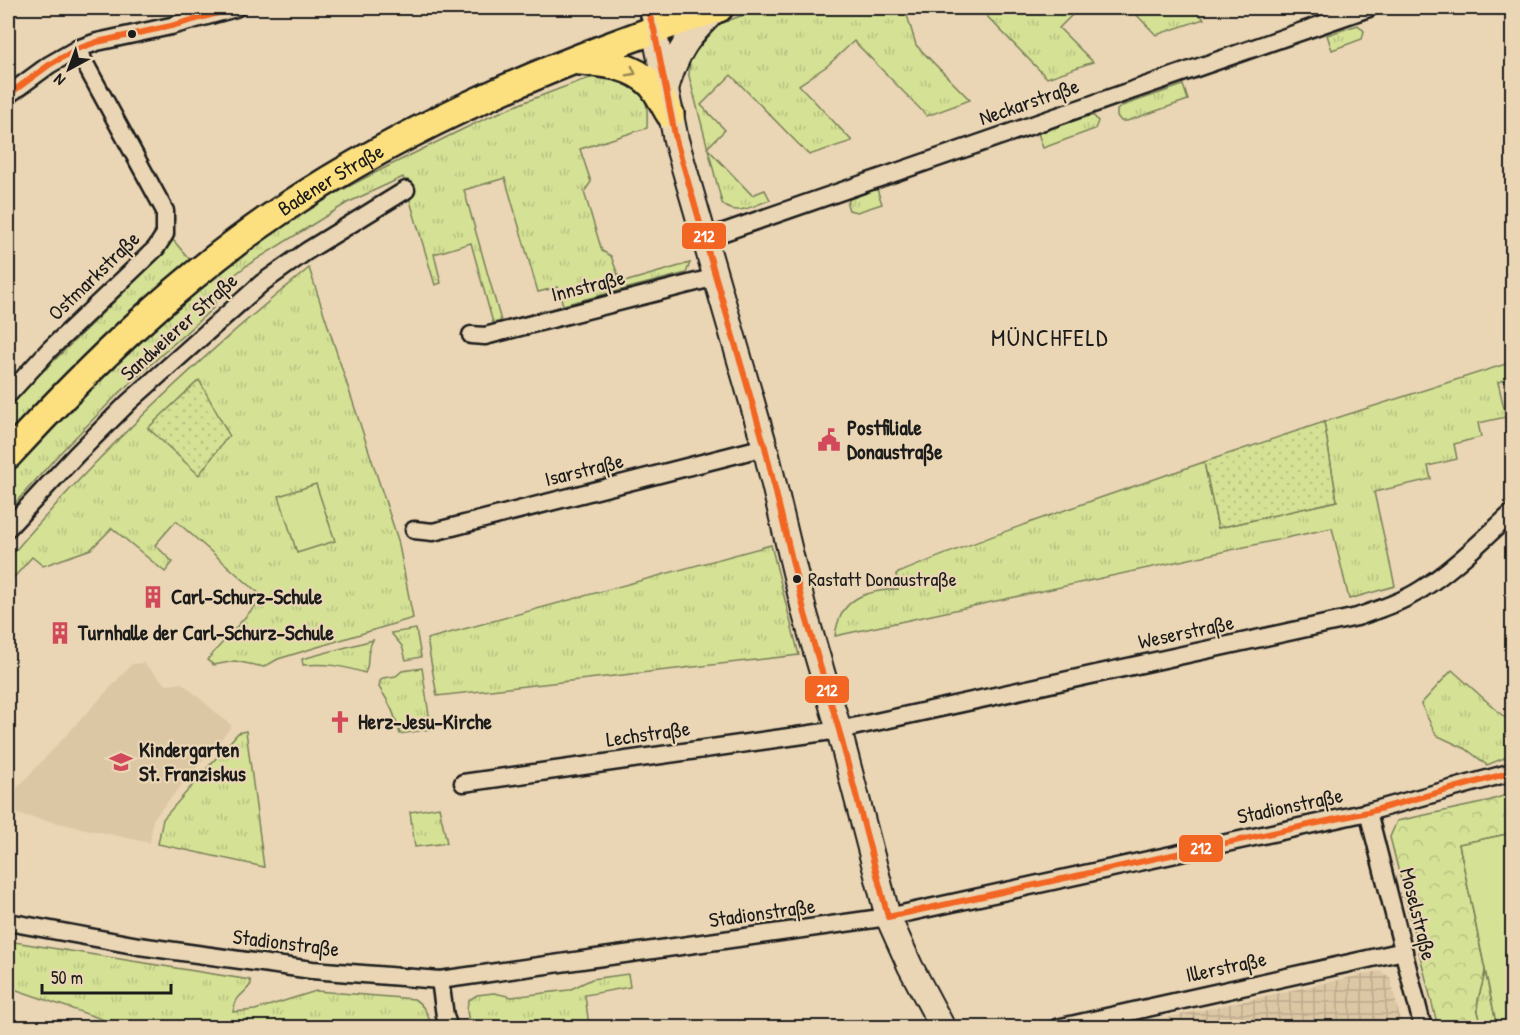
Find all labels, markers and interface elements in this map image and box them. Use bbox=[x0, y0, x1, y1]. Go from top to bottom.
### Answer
unlabelled marker bbox=[126, 28, 138, 40]
north arrow bbox=[39, 39, 99, 99]
one-way arrow bbox=[625, 65, 636, 76]
text: N bbox=[48, 69, 70, 91]
street label: Neckarstraße bbox=[975, 71, 1083, 132]
street label: Badener Straße bbox=[272, 136, 389, 222]
line badge: 212 bbox=[681, 222, 727, 250]
street label: Ostmarkstraße bbox=[41, 224, 146, 327]
text: 212 bbox=[694, 225, 715, 247]
street label: Innstraße bbox=[548, 262, 628, 309]
street label: Sandweierer Straße bbox=[114, 266, 244, 387]
district label: MÜNCHFELD bbox=[991, 321, 1109, 353]
place label: Postfiliale Donaustraße bbox=[847, 413, 943, 467]
public building icon: Postfiliale Donaustraße bbox=[816, 427, 842, 453]
street label: Isarstraße bbox=[541, 446, 626, 493]
place label: Rastatt Donaustraße bbox=[808, 565, 957, 592]
marker: Rastatt Donaustraße bbox=[791, 573, 803, 585]
place label: Carl-Schurz-Schule bbox=[171, 582, 323, 611]
building icon: Carl-Schurz-Schule bbox=[140, 584, 166, 610]
street label: Weserstraße bbox=[1135, 607, 1236, 656]
place label: Turnhalle der Carl-Schurz-Schule bbox=[77, 618, 335, 647]
building icon: Turnhalle der Carl-Schurz-Schule bbox=[47, 620, 73, 646]
line badge: 212 bbox=[804, 675, 850, 704]
text: 212 bbox=[817, 679, 838, 701]
place label: Herz-Jesu-Kirche bbox=[358, 707, 493, 736]
church icon: Herz-Jesu-Kirche bbox=[327, 709, 353, 735]
street label: Lechstraße bbox=[604, 713, 692, 754]
place label: Kindergarten St. Franziskus bbox=[139, 735, 246, 788]
school or university icon: Kindergarten St. Franziskus bbox=[108, 749, 134, 775]
street label: Stadionstraße bbox=[1235, 780, 1345, 831]
line badge: 212 bbox=[1178, 834, 1224, 863]
text: 212 bbox=[1191, 837, 1212, 859]
street label: Moselstraße bbox=[1393, 865, 1444, 963]
street label: Stadionstraße bbox=[707, 891, 817, 934]
street label: Stadionstraße bbox=[231, 922, 341, 963]
street label: Illerstraße bbox=[1183, 944, 1269, 989]
scale bar bbox=[42, 957, 171, 995]
text: 50 m bbox=[51, 965, 83, 990]

